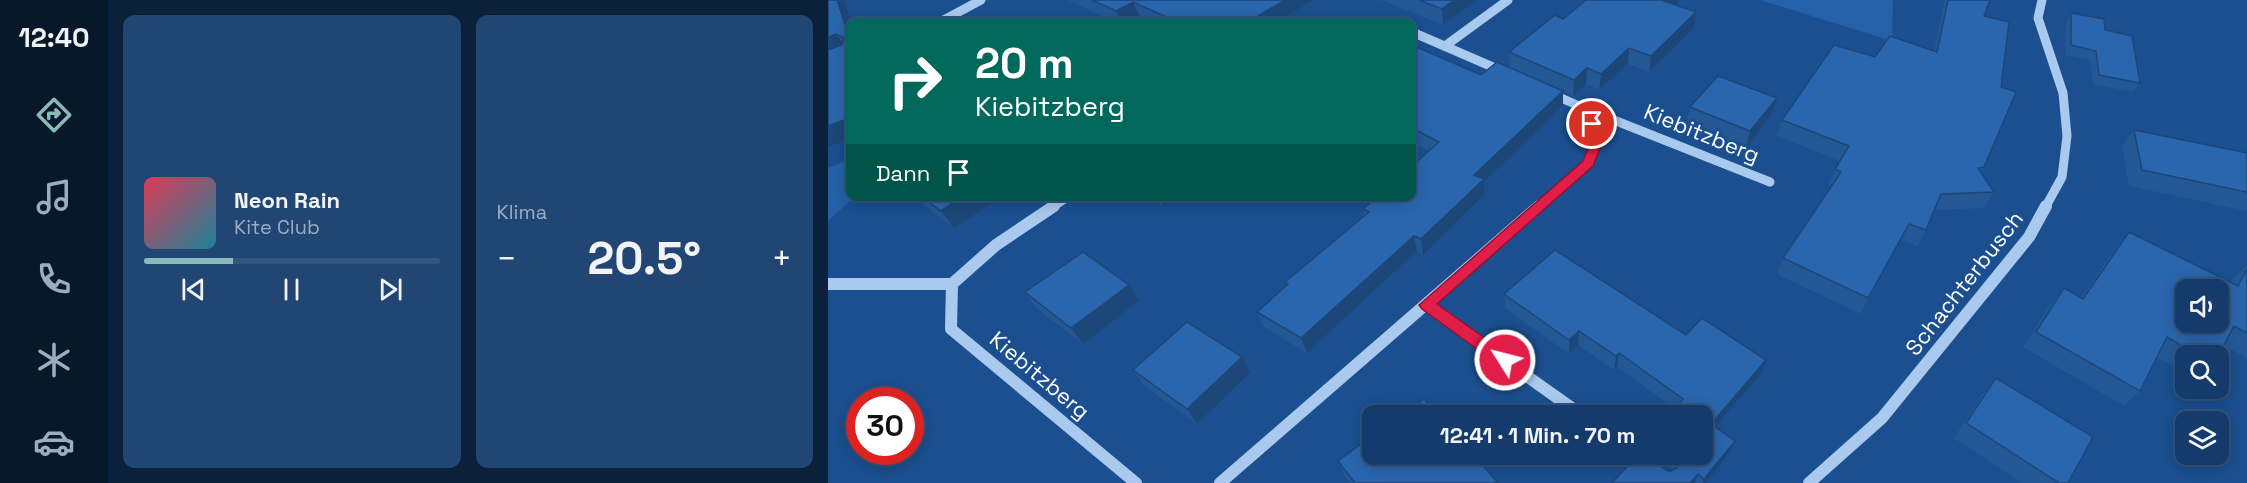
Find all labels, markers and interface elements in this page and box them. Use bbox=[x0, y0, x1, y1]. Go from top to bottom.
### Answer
text: 12:40 bbox=[19, 20, 89, 55]
text: 20 m bbox=[975, 37, 1074, 90]
icon: right bbox=[876, 42, 954, 120]
text: Kiebitzberg bbox=[975, 89, 1125, 124]
icon: directions bbox=[33, 94, 75, 136]
street label: Kiebitzberg bbox=[1640, 97, 1764, 169]
pin bbox=[1566, 98, 1617, 149]
icon: arrive bbox=[1575, 107, 1608, 140]
icon: arrive bbox=[942, 156, 975, 189]
text: Dann bbox=[876, 159, 930, 187]
icon: music bbox=[33, 176, 75, 218]
text: Neon Rain bbox=[234, 186, 340, 214]
text: Klima bbox=[497, 199, 547, 225]
street label: Schachterbusch bbox=[1899, 205, 2029, 361]
text: Kite Club bbox=[234, 214, 320, 240]
text: 20.5° bbox=[588, 230, 701, 287]
text: − bbox=[497, 238, 517, 280]
text: + bbox=[772, 238, 792, 280]
icon: phone bbox=[33, 258, 75, 300]
icon: previous bbox=[177, 273, 210, 306]
icon: pause bbox=[275, 273, 308, 306]
icon: next bbox=[374, 273, 407, 306]
map controls bbox=[2175, 279, 2229, 465]
button: sound bbox=[2175, 279, 2229, 333]
street label: Kiebitzberg bbox=[984, 325, 1096, 425]
position arrow bbox=[1473, 328, 1537, 392]
icon: climate bbox=[33, 339, 75, 381]
button: search bbox=[2175, 345, 2229, 399]
speed limit sign: 30 bbox=[846, 387, 924, 465]
button: layers bbox=[2175, 411, 2229, 465]
icon: car bbox=[33, 421, 75, 463]
text: 12:41 · 1 Min. · 70 m bbox=[1440, 421, 1635, 449]

